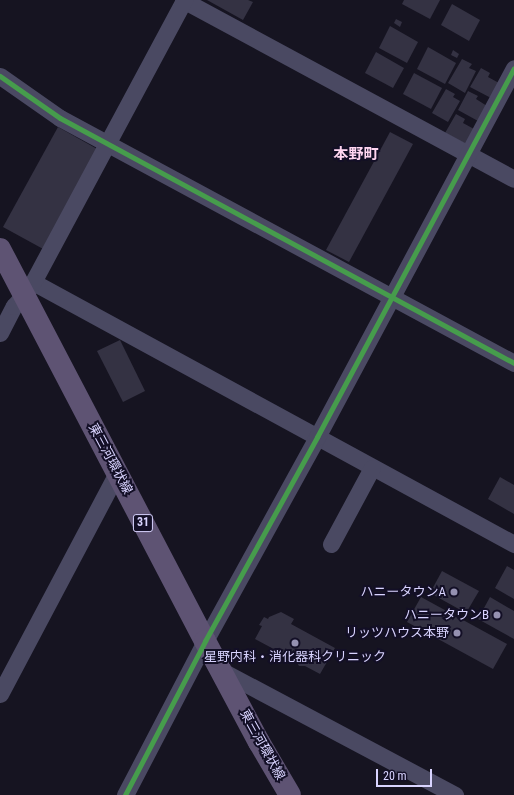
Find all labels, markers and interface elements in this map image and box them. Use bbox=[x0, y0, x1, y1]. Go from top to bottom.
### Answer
district label: 本野町 bbox=[334, 146, 378, 164]
street label: 東三河環状線 bbox=[85, 421, 135, 497]
road number: 31 bbox=[132, 513, 154, 533]
place label: ハニータウンA bbox=[361, 584, 446, 600]
marker: ハニータウンA bbox=[449, 587, 459, 597]
place label: ハニータウンB bbox=[404, 607, 489, 623]
marker: ハニータウンB bbox=[492, 610, 502, 620]
place label: リッツハウス本野 bbox=[345, 625, 449, 641]
marker: リッツハウス本野 bbox=[452, 628, 462, 638]
marker: 星野内科・消化器科クリニック bbox=[290, 638, 300, 648]
place label: 星野内科・消化器科クリニック bbox=[204, 649, 386, 665]
street label: 東三河環状線 bbox=[236, 707, 288, 783]
scale bar bbox=[378, 761, 434, 787]
text: 20 m bbox=[383, 769, 407, 783]

